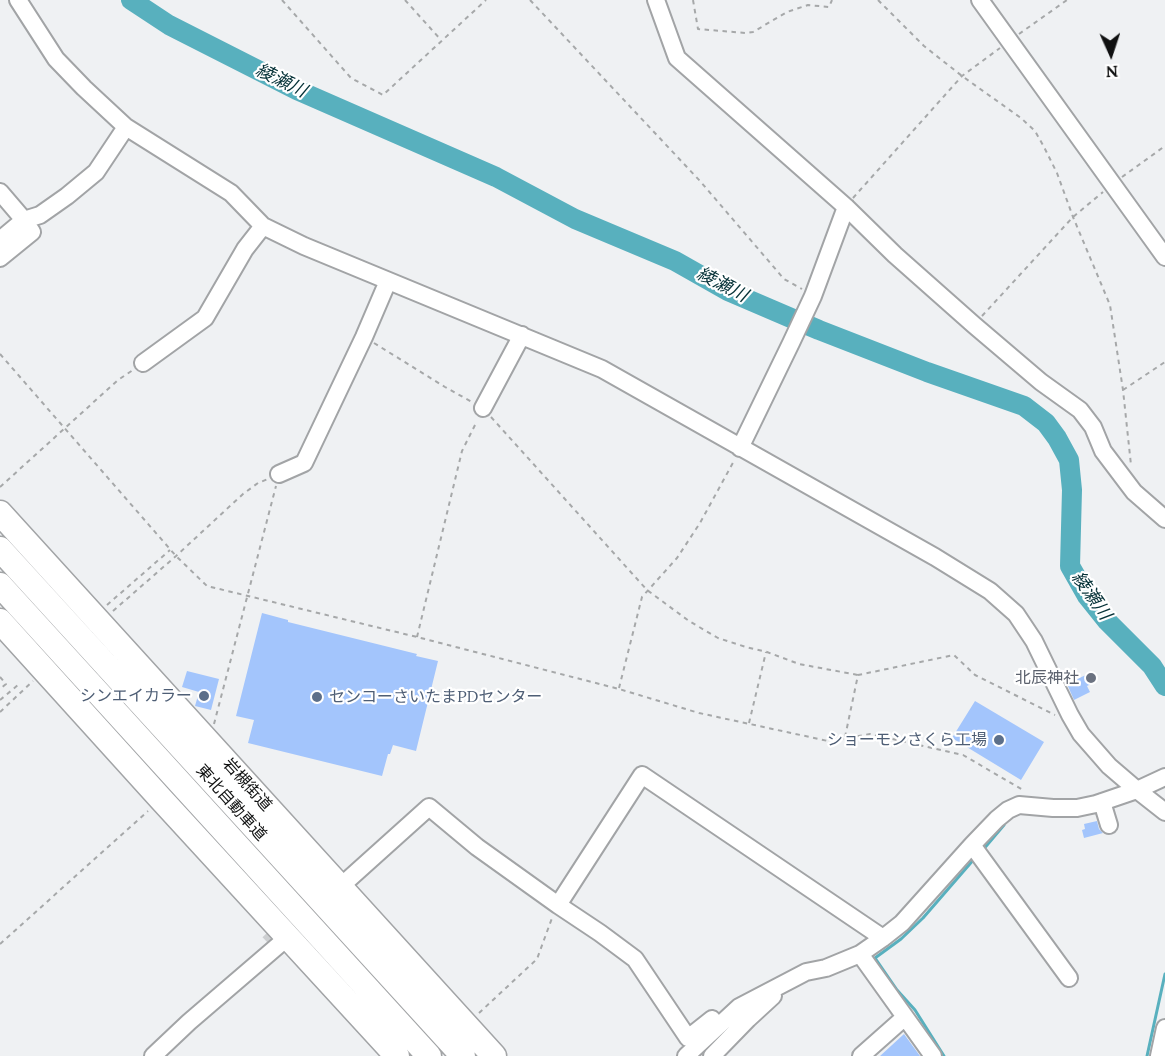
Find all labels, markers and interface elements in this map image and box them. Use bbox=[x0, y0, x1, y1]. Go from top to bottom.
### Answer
north arrow bbox=[1081, 24, 1141, 84]
water label: 綾瀬川 bbox=[252, 59, 310, 103]
text: N bbox=[1105, 62, 1119, 82]
water label: 綾瀬川 bbox=[693, 263, 751, 307]
water label: 綾瀬川 bbox=[1067, 568, 1115, 624]
place label: 北辰神社 bbox=[1015, 668, 1079, 688]
marker: 北辰神社 bbox=[1084, 671, 1098, 685]
place label: シンエイカラー bbox=[80, 686, 192, 706]
place label: センコーさいたまPDセンター bbox=[329, 687, 543, 707]
marker: シンエイカラー bbox=[197, 689, 211, 703]
marker: センコーさいたまPDセンター bbox=[310, 690, 324, 704]
place label: ショーモンさくら工場 bbox=[827, 730, 987, 750]
marker: ショーモンさくら工場 bbox=[992, 733, 1006, 747]
street label: 岩槻街道 bbox=[218, 755, 276, 815]
street label: 東北自動車道 bbox=[192, 761, 270, 845]

